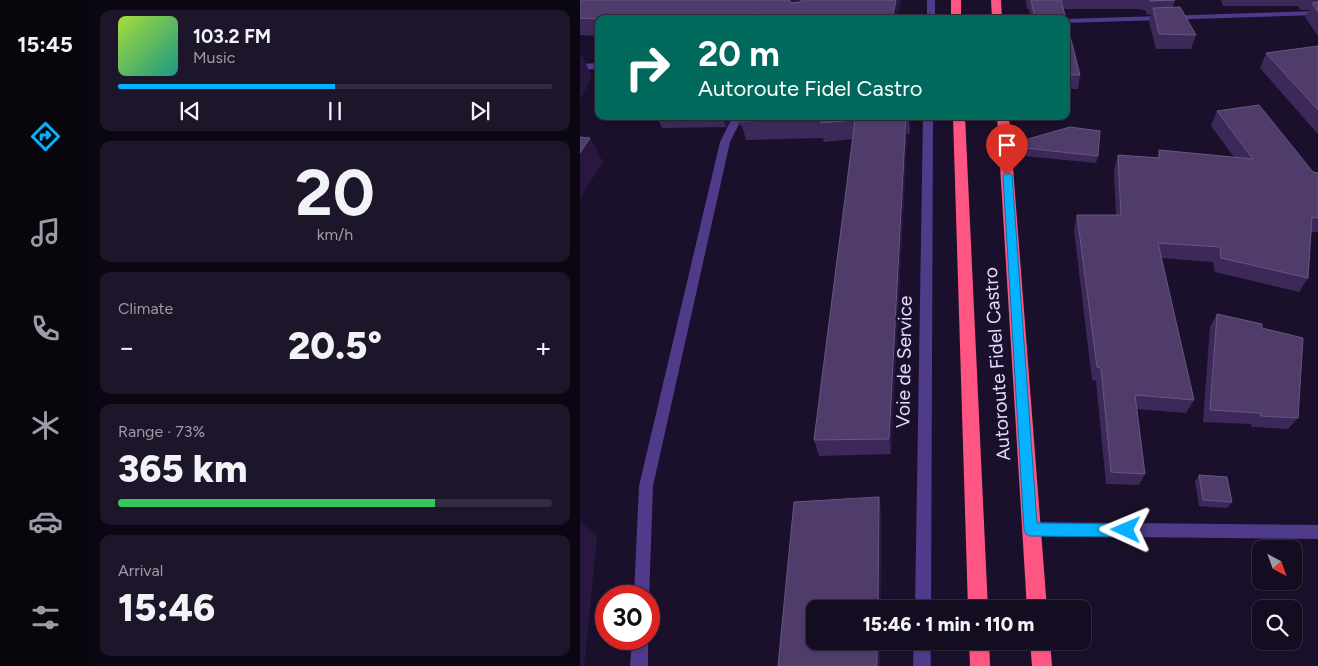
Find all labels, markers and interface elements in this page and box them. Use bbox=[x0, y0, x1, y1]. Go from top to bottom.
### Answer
text: 103.2 FM bbox=[193, 25, 271, 48]
text: 15:45 bbox=[17, 31, 73, 58]
text: 20 m bbox=[698, 33, 780, 75]
icon: right bbox=[615, 35, 680, 100]
text: Music bbox=[193, 48, 235, 67]
text: Autoroute Fidel Castro bbox=[698, 75, 922, 102]
icon: previous bbox=[176, 97, 204, 125]
icon: pause bbox=[321, 97, 349, 125]
icon: next bbox=[466, 97, 494, 125]
icon: directions bbox=[28, 119, 63, 154]
pin bbox=[986, 124, 1028, 175]
icon: arrive bbox=[993, 131, 1021, 159]
text: 20 bbox=[295, 153, 375, 231]
icon: music bbox=[28, 215, 63, 250]
text: km/h bbox=[317, 225, 353, 244]
street label: Autoroute Fidel Castro bbox=[979, 267, 1015, 461]
street label: Voie de Service bbox=[891, 296, 917, 428]
text: Climate bbox=[118, 299, 173, 318]
icon: phone bbox=[28, 311, 63, 346]
text: 20.5° bbox=[288, 323, 382, 369]
text: − bbox=[118, 330, 135, 364]
text: + bbox=[535, 330, 552, 364]
icon: climate bbox=[28, 408, 63, 443]
text: Range · 73% bbox=[118, 422, 205, 441]
text: 365 km bbox=[118, 446, 248, 492]
position arrow bbox=[1099, 503, 1151, 555]
icon: car bbox=[28, 504, 63, 539]
north arrow bbox=[1252, 540, 1302, 590]
map controls bbox=[1252, 540, 1302, 650]
text: Arrival bbox=[118, 561, 163, 580]
text: 15:46 bbox=[118, 585, 215, 631]
speed limit sign: 30 bbox=[595, 585, 660, 650]
icon: filters bbox=[28, 600, 63, 635]
button: search bbox=[1252, 600, 1302, 650]
text: 15:46 · 1 min · 110 m bbox=[863, 613, 1034, 636]

